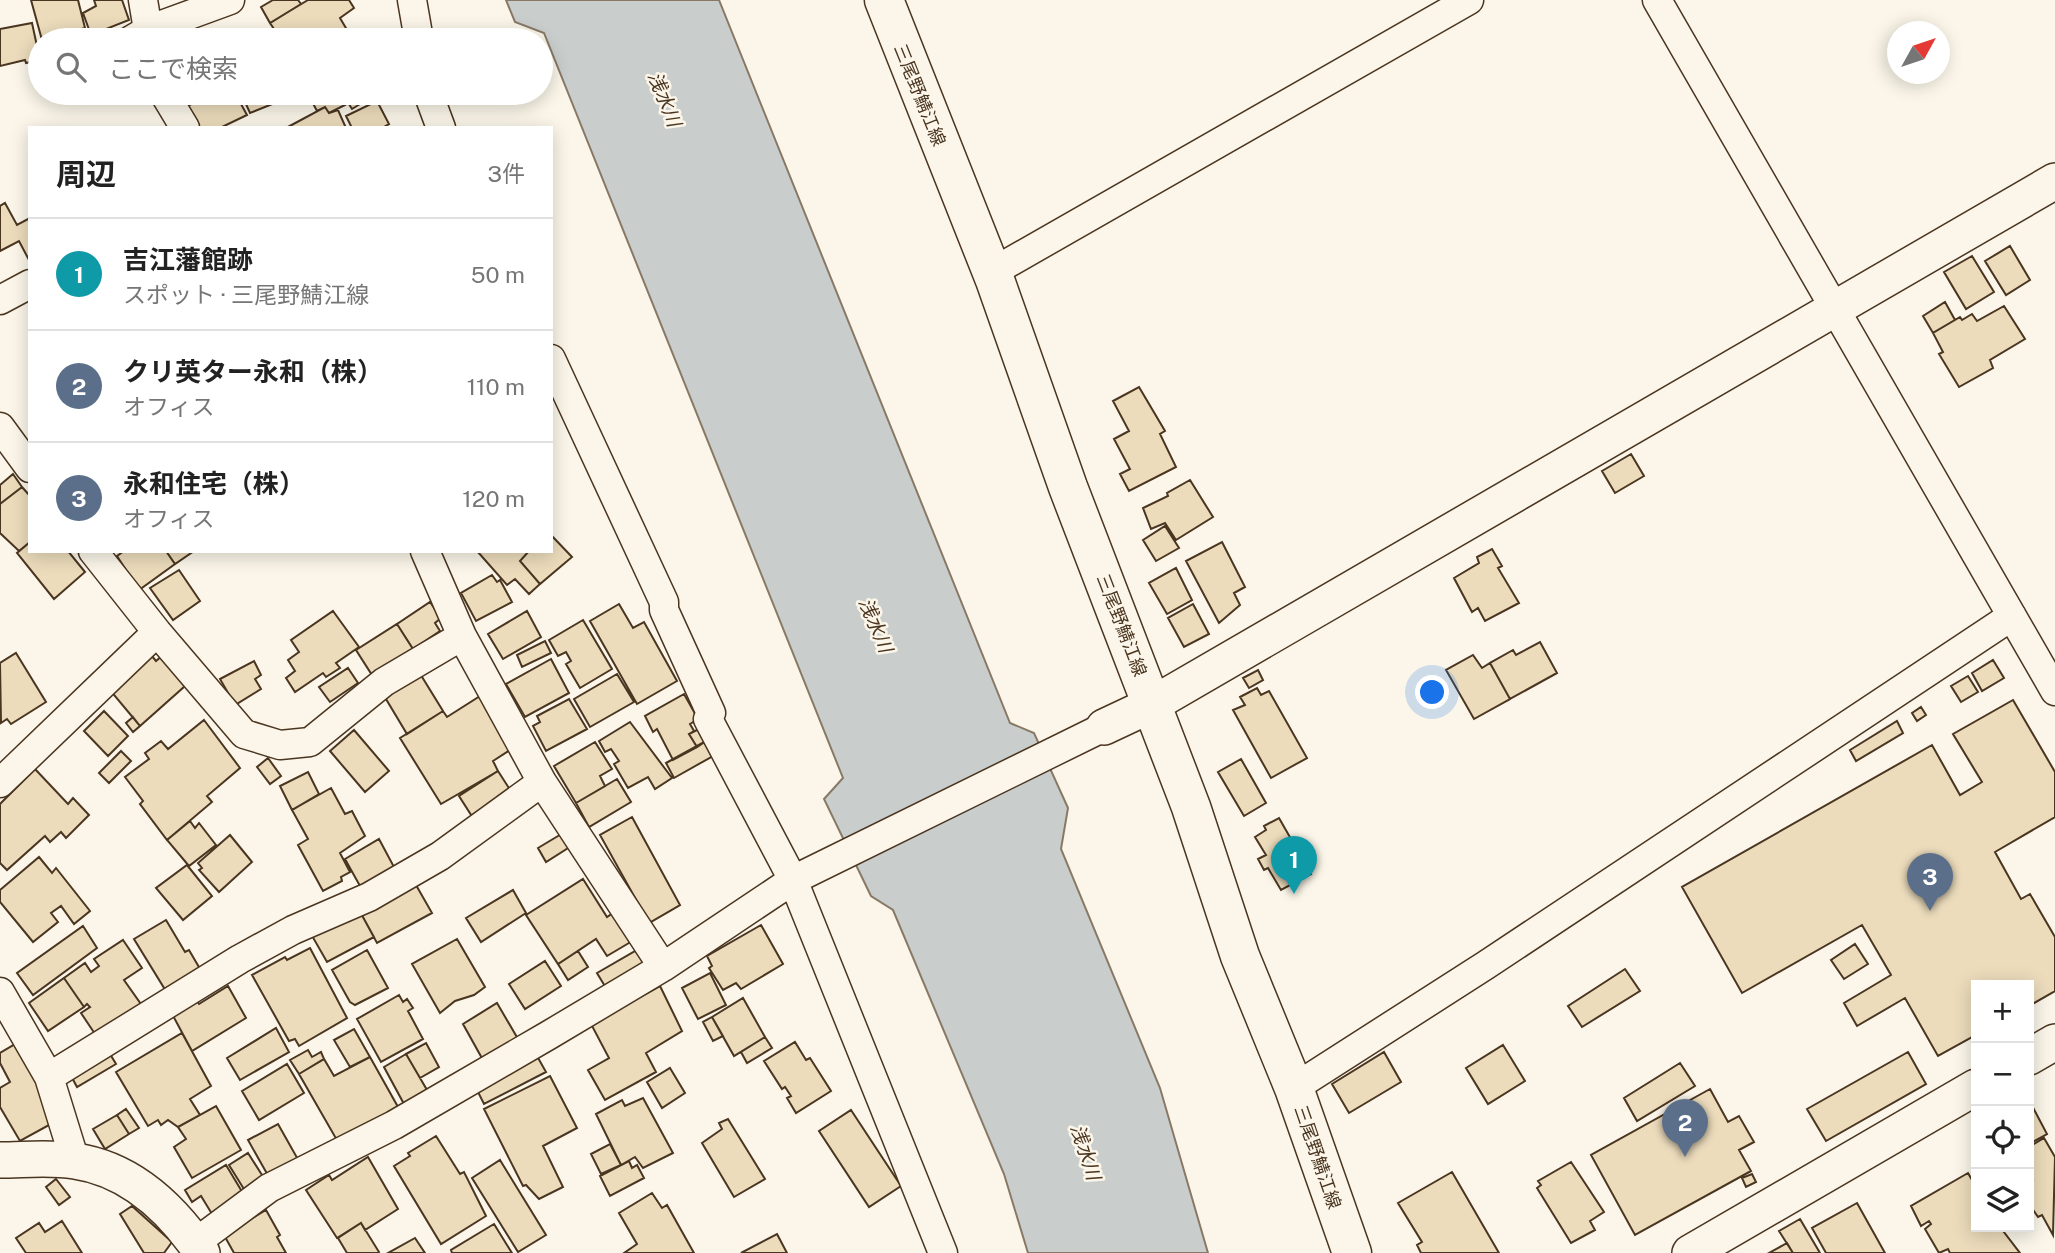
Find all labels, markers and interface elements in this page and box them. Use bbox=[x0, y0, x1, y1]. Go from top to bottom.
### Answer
north arrow bbox=[1887, 21, 1950, 84]
search box bbox=[28, 28, 553, 105]
street label: 三尾野鯖江線 bbox=[890, 41, 950, 149]
icon: search bbox=[52, 48, 90, 86]
text: ここで検索 bbox=[108, 53, 238, 84]
water label: 浅水川 bbox=[644, 68, 687, 131]
text: 周辺 bbox=[56, 156, 116, 192]
text: 3件 bbox=[488, 160, 525, 187]
text: 吉江藩館跡 bbox=[123, 244, 253, 275]
text: 1 bbox=[74, 261, 84, 288]
text: 50 m bbox=[471, 261, 525, 288]
text: スポット · 三尾野鯖江線 bbox=[123, 281, 369, 308]
text: クリ英ター永和（株） bbox=[123, 356, 383, 387]
text: 2 bbox=[72, 373, 86, 400]
text: 110 m bbox=[467, 373, 525, 400]
text: オフィス bbox=[123, 393, 215, 420]
text: 永和住宅（株） bbox=[123, 468, 305, 499]
text: 3 bbox=[71, 485, 87, 512]
text: 120 m bbox=[462, 485, 525, 512]
text: オフィス bbox=[123, 505, 215, 532]
street label: 三尾野鯖江線 bbox=[1093, 571, 1151, 679]
water label: 浅水川 bbox=[855, 594, 898, 657]
your location bbox=[1415, 675, 1449, 709]
pin: 1 bbox=[1271, 836, 1317, 894]
pin: 3 bbox=[1907, 853, 1953, 911]
map controls bbox=[1971, 980, 2034, 1232]
button: + bbox=[1971, 980, 2034, 1043]
button: − bbox=[1971, 1043, 2034, 1106]
pin: 2 bbox=[1662, 1099, 1708, 1157]
street label: 三尾野鯖江線 bbox=[1290, 1103, 1346, 1211]
button: locate bbox=[1971, 1106, 2034, 1169]
water label: 浅水川 bbox=[1067, 1121, 1106, 1184]
button: layers bbox=[1971, 1169, 2034, 1232]

